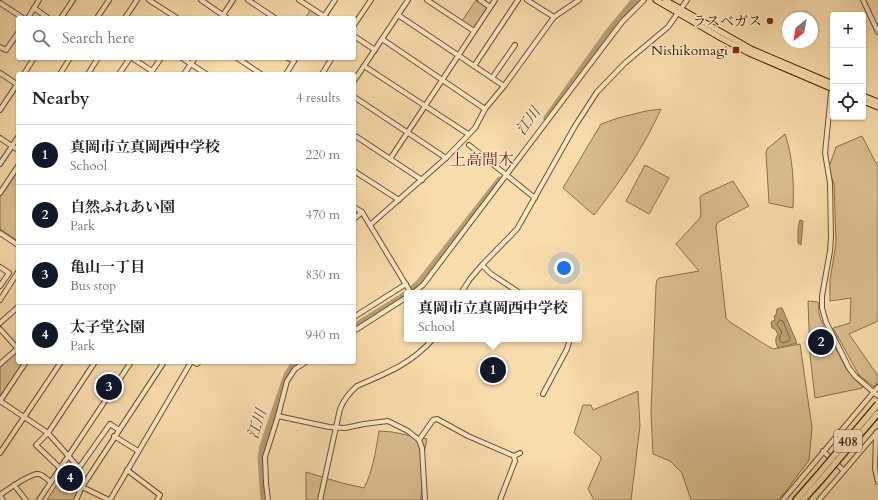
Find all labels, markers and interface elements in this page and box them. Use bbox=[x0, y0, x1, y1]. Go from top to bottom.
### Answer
place label: ラスベガス bbox=[692, 12, 762, 31]
north arrow bbox=[782, 12, 818, 48]
map controls bbox=[830, 12, 866, 120]
button: + bbox=[830, 12, 866, 48]
search box bbox=[16, 16, 356, 60]
marker: ラスベガス bbox=[765, 16, 775, 26]
icon: search bbox=[30, 27, 52, 49]
text: Search here bbox=[62, 28, 135, 48]
place label: Nishikomagi bbox=[651, 41, 728, 60]
marker: Nishikomagi bbox=[731, 45, 741, 55]
button: − bbox=[830, 48, 866, 84]
button: locate bbox=[830, 84, 866, 120]
text: Nearby bbox=[32, 87, 89, 110]
text: 4 results bbox=[296, 89, 340, 107]
water label: 江川 bbox=[511, 101, 546, 139]
text: 真岡市立真岡西中学校 bbox=[70, 137, 220, 157]
text: 1 bbox=[42, 146, 48, 164]
text: 220 m bbox=[306, 146, 340, 164]
district label: 上高間木 bbox=[450, 149, 514, 171]
text: School bbox=[70, 157, 107, 175]
text: 自然ふれあい園 bbox=[70, 197, 175, 217]
text: 2 bbox=[42, 206, 48, 224]
text: 470 m bbox=[306, 206, 340, 224]
text: Park bbox=[70, 217, 95, 235]
text: 亀山一丁目 bbox=[70, 257, 145, 277]
your location bbox=[554, 258, 574, 278]
text: 3 bbox=[42, 266, 48, 284]
text: 830 m bbox=[306, 266, 340, 284]
text: Bus stop bbox=[70, 277, 116, 295]
popup bbox=[404, 290, 582, 342]
text: 真岡市立真岡西中学校 bbox=[418, 298, 568, 318]
text: 太子堂公園 bbox=[70, 317, 145, 337]
text: School bbox=[418, 318, 455, 336]
text: 4 bbox=[42, 326, 48, 344]
text: 940 m bbox=[306, 326, 340, 344]
pin: 2 bbox=[808, 327, 834, 357]
text: Park bbox=[70, 337, 95, 355]
pin: 1 bbox=[480, 355, 506, 385]
pin: 3 bbox=[96, 372, 122, 402]
water label: 江川 bbox=[243, 405, 272, 441]
road number: 408 bbox=[834, 430, 862, 452]
pin: 4 bbox=[57, 463, 83, 493]

